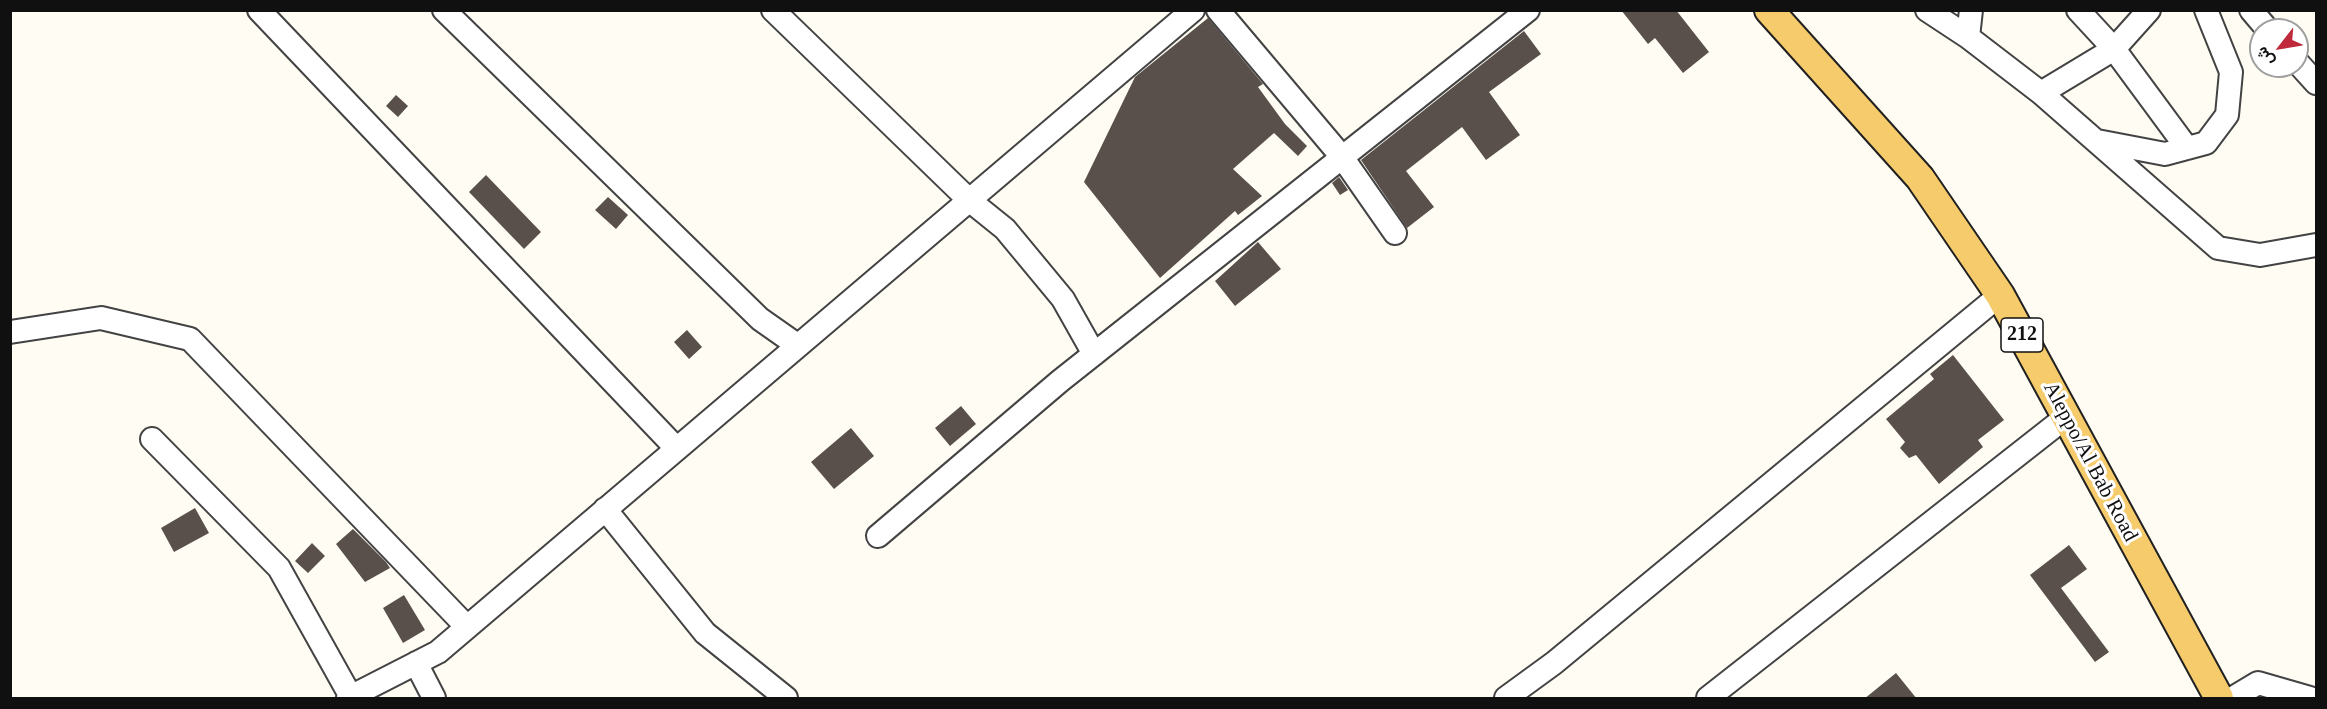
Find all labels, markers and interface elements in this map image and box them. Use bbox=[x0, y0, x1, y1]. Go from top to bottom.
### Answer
north arrow bbox=[2249, 18, 2309, 78]
text: ش bbox=[2253, 44, 2277, 69]
road number: 212 bbox=[2001, 318, 2043, 352]
street label: Aleppo/Al Bab Road bbox=[2037, 378, 2143, 546]

